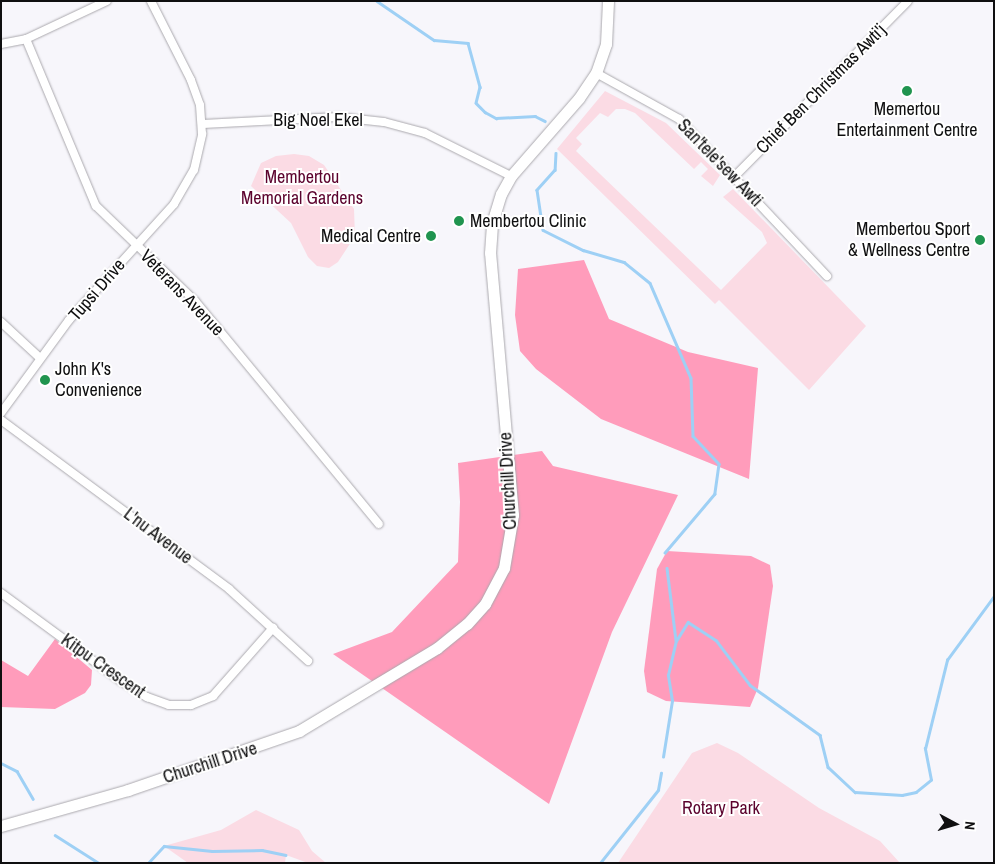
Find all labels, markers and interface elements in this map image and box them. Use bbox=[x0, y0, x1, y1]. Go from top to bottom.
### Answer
street label: Chief Ben Christmas Awti'j bbox=[751, 19, 891, 159]
marker: Memertou Entertainment Centre bbox=[901, 85, 913, 97]
place label: Memertou Entertainment Centre bbox=[836, 99, 978, 142]
street label: Big Noel Ekel bbox=[273, 109, 363, 131]
street label: San'tele'sew Awti bbox=[672, 114, 768, 212]
park label: Membertou Memorial Gardens bbox=[241, 167, 363, 210]
place label: Membertou Clinic bbox=[470, 210, 586, 232]
marker: Membertou Clinic bbox=[452, 214, 466, 228]
place label: Membertou Sport & Wellness Centre bbox=[848, 219, 970, 262]
place label: Medical Centre bbox=[321, 225, 421, 247]
marker: Medical Centre bbox=[425, 230, 437, 242]
marker: Membertou Sport & Wellness Centre bbox=[974, 234, 986, 246]
street label: Veterans Avenue bbox=[135, 245, 229, 341]
street label: Tupsi Drive bbox=[64, 255, 130, 325]
place label: John K's Convenience bbox=[55, 359, 142, 402]
marker: John K's Convenience bbox=[39, 374, 51, 386]
street label: Churchill Drive bbox=[495, 432, 521, 530]
street label: L'nu Avenue bbox=[119, 503, 197, 569]
street label: Kitpu Crescent bbox=[57, 629, 149, 703]
street label: Churchill Drive bbox=[160, 738, 260, 788]
park label: Rotary Park bbox=[682, 797, 760, 819]
north arrow bbox=[930, 799, 980, 849]
text: N bbox=[961, 820, 979, 831]

